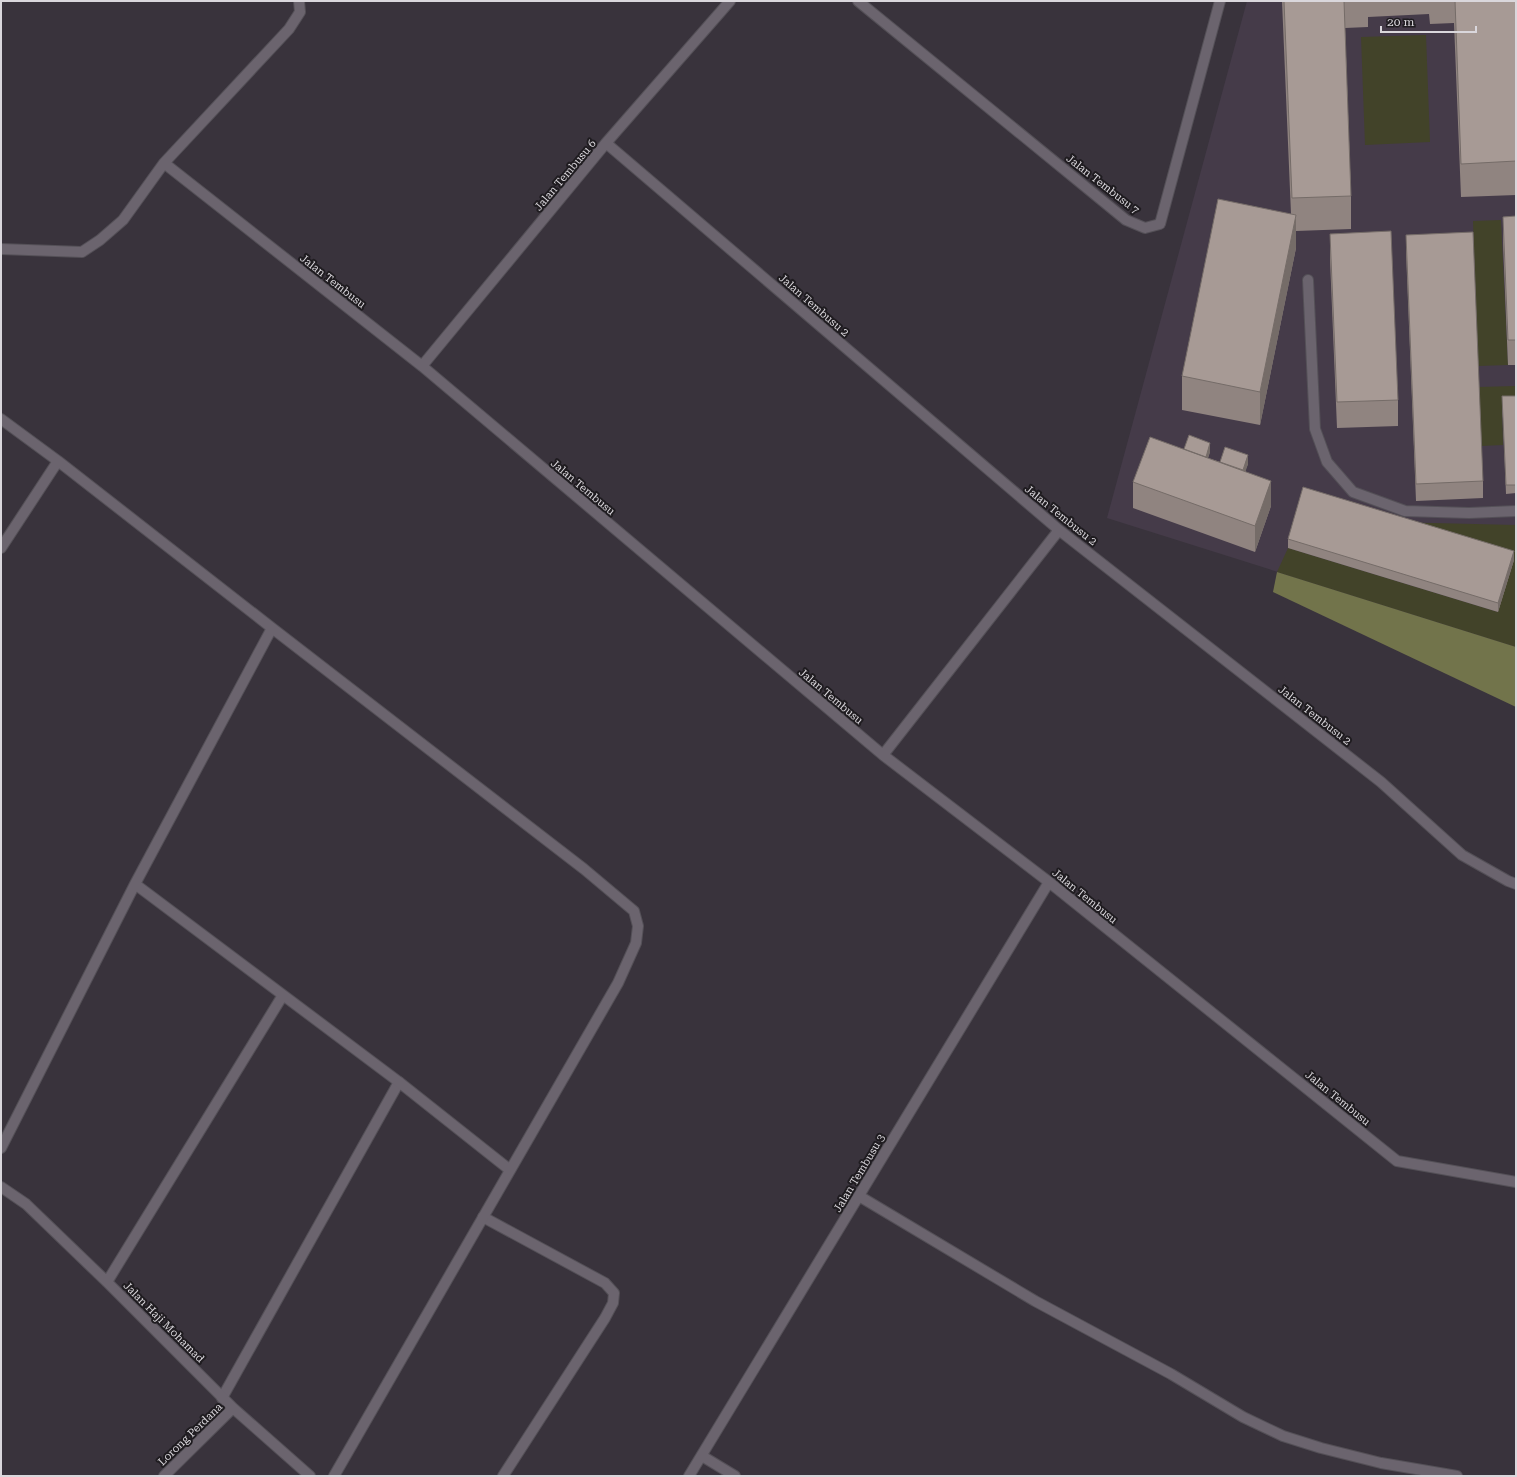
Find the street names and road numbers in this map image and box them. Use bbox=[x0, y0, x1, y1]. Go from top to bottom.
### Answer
street label: Jalan Tembusu 6 bbox=[532, 137, 599, 213]
street label: Jalan Tembusu 7 bbox=[1064, 152, 1142, 217]
street label: Jalan Tembusu bbox=[297, 252, 368, 311]
street label: Jalan Tembusu 2 bbox=[776, 271, 851, 339]
street label: Jalan Tembusu bbox=[548, 457, 617, 518]
street label: Jalan Tembusu 2 bbox=[1022, 482, 1099, 548]
street label: Jalan Tembusu bbox=[796, 666, 865, 727]
street label: Jalan Tembusu 2 bbox=[1276, 683, 1354, 748]
street label: Jalan Tembusu bbox=[1050, 866, 1120, 927]
street label: Jalan Tembusu bbox=[1303, 1068, 1373, 1129]
street label: Jalan Tembusu 3 bbox=[831, 1132, 888, 1215]
street label: Jalan Haji Mohamad bbox=[121, 1279, 207, 1365]
street label: Lorong Perdana bbox=[156, 1400, 225, 1468]

